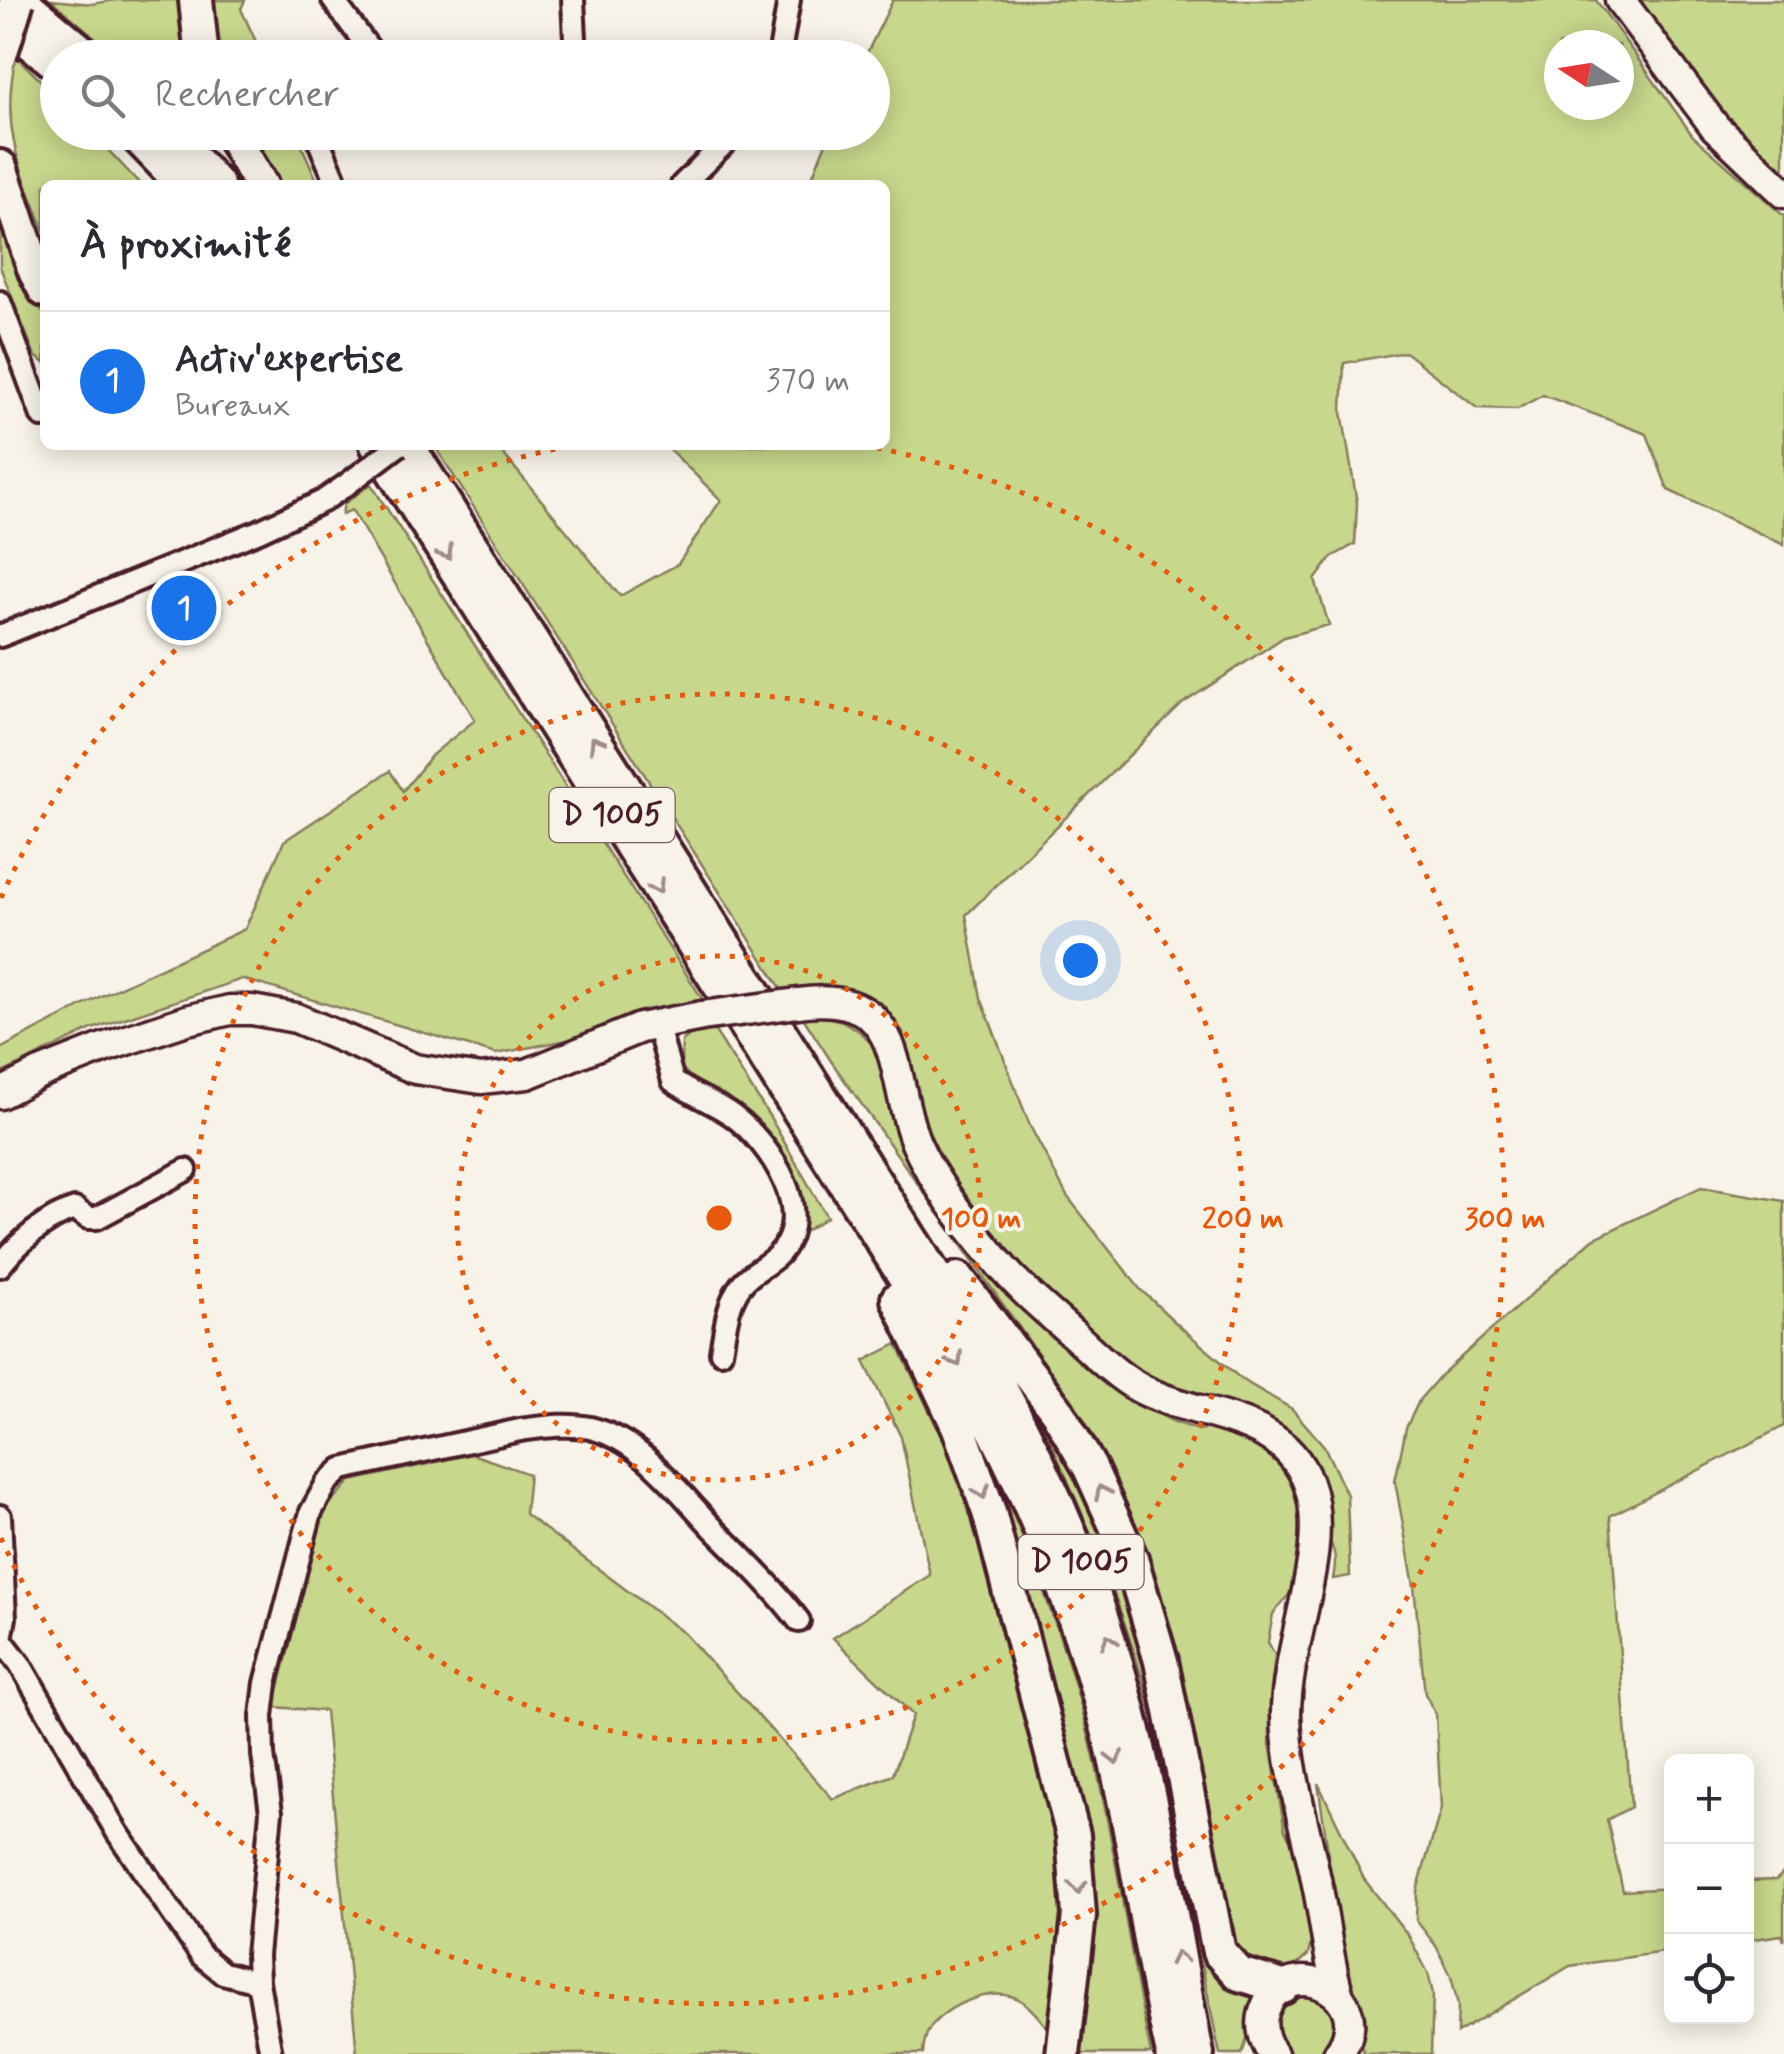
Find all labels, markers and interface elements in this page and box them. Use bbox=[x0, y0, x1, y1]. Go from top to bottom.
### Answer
north arrow bbox=[1544, 30, 1634, 120]
search box bbox=[40, 40, 890, 150]
icon: search bbox=[75, 68, 130, 123]
text: Rechercher bbox=[155, 71, 340, 120]
text: À proximité bbox=[80, 218, 291, 273]
text: Activ'expertise bbox=[175, 336, 403, 385]
text: 1 bbox=[105, 360, 120, 402]
text: 370 m bbox=[766, 360, 850, 402]
text: Bureaux bbox=[175, 385, 290, 427]
one-way arrow bbox=[433, 542, 452, 560]
pin: 1 bbox=[152, 570, 216, 646]
one-way arrow bbox=[589, 736, 608, 754]
road number: D 1005 bbox=[550, 788, 674, 842]
one-way arrow bbox=[645, 876, 664, 894]
your location bbox=[1055, 935, 1106, 986]
centre of rings bbox=[701, 1200, 737, 1236]
text: 100 m bbox=[941, 1200, 1021, 1239]
text: 200 m bbox=[1202, 1200, 1284, 1239]
text: 300 m bbox=[1465, 1200, 1545, 1239]
one-way arrow bbox=[944, 1349, 963, 1367]
one-way arrow bbox=[971, 1483, 991, 1500]
one-way arrow bbox=[1094, 1485, 1114, 1503]
road number: D 1005 bbox=[1018, 1535, 1144, 1589]
one-way arrow bbox=[1100, 1633, 1121, 1650]
one-way arrow bbox=[1103, 1749, 1124, 1766]
map controls bbox=[1664, 1754, 1754, 2024]
button: + bbox=[1664, 1754, 1754, 1844]
button: − bbox=[1664, 1844, 1754, 1934]
one-way arrow bbox=[1067, 1880, 1088, 1896]
button: locate bbox=[1664, 1934, 1754, 2024]
one-way arrow bbox=[1168, 1950, 1189, 1967]

